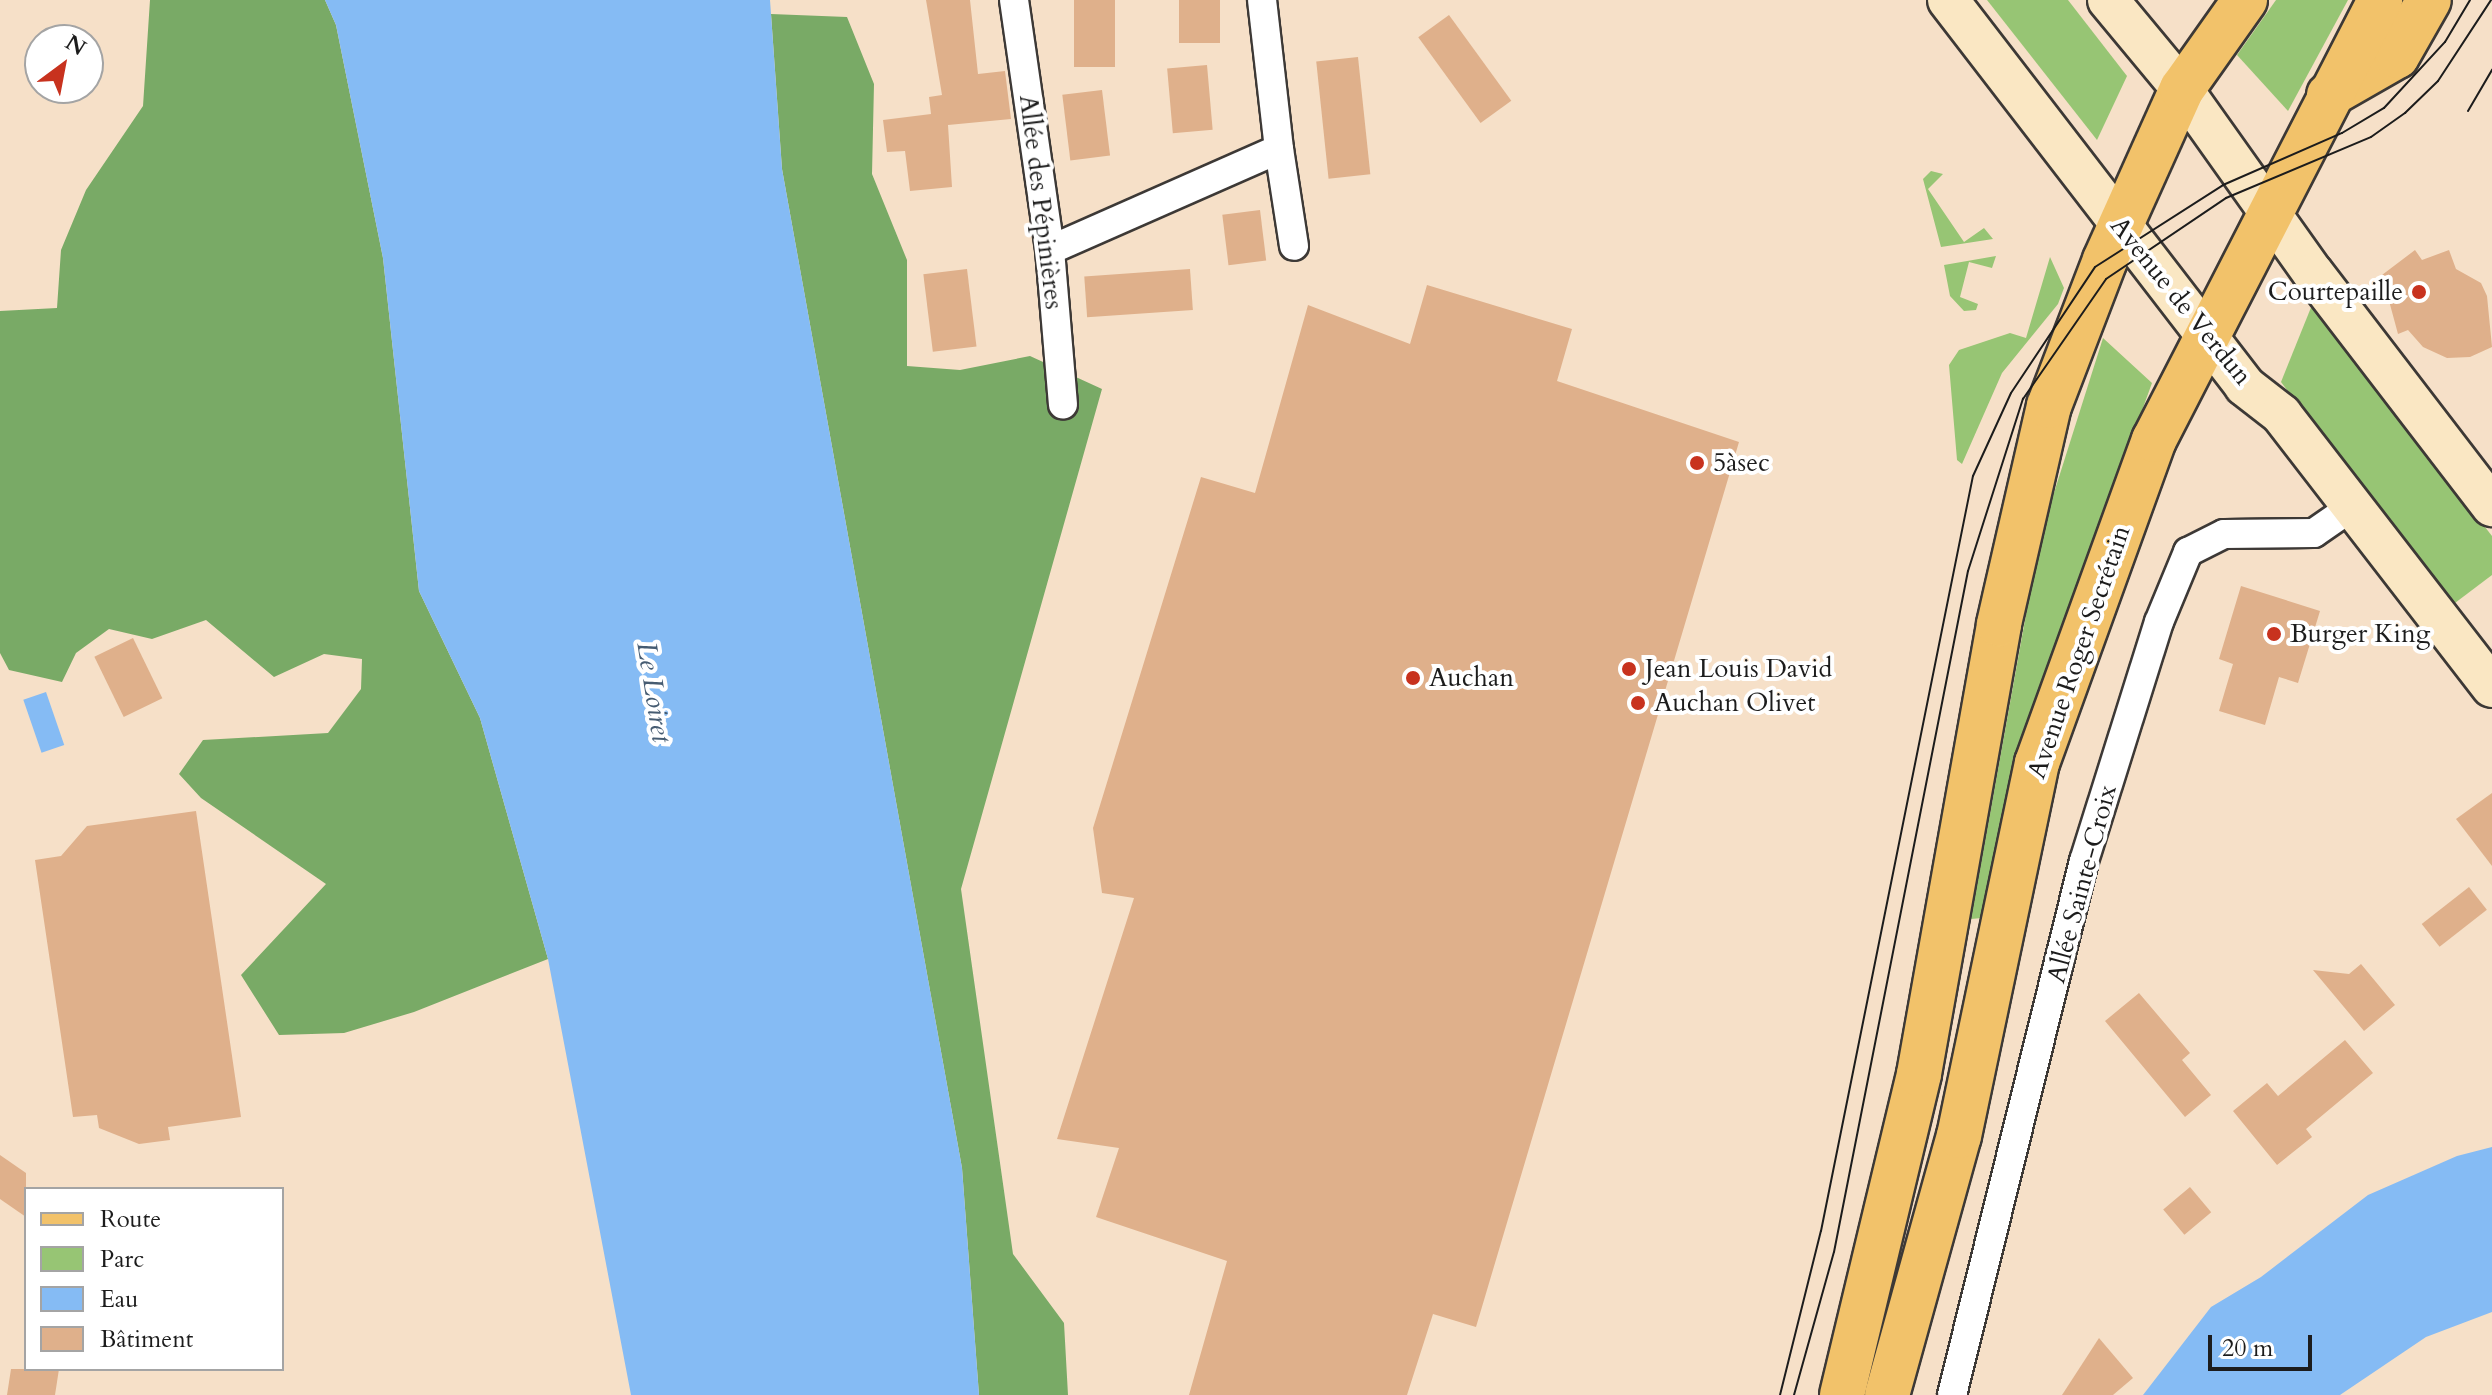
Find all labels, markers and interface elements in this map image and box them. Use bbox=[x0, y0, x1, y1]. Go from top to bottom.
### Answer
north arrow bbox=[24, 24, 104, 104]
text: N bbox=[60, 28, 92, 63]
street label: Allée des Pépinières bbox=[1012, 93, 1070, 311]
street label: Avenue de Verdun bbox=[2104, 211, 2258, 391]
place label: Courtepaille bbox=[2268, 276, 2403, 308]
marker: Courtepaille bbox=[2410, 283, 2428, 301]
place label: 5àsec bbox=[1713, 447, 1770, 479]
marker: 5àsec bbox=[1688, 454, 1706, 472]
street label: Avenue Roger Secrétain bbox=[2021, 521, 2137, 783]
place label: Burger King bbox=[2290, 618, 2430, 650]
marker: Burger King bbox=[2265, 625, 2283, 643]
water label: Le Loiret bbox=[629, 639, 679, 745]
place label: Jean Louis David bbox=[1645, 653, 1832, 685]
marker: Jean Louis David bbox=[1620, 660, 1638, 678]
place label: Auchan bbox=[1429, 662, 1514, 694]
marker: Auchan bbox=[1404, 669, 1422, 687]
place label: Auchan Olivet bbox=[1654, 687, 1815, 719]
marker: Auchan Olivet bbox=[1629, 694, 1647, 712]
street label: Allée Sainte-Croix bbox=[2041, 781, 2123, 987]
legend bbox=[24, 1187, 284, 1371]
text: Route bbox=[100, 1203, 161, 1236]
text: Parc bbox=[100, 1243, 144, 1276]
text: Eau bbox=[100, 1283, 138, 1316]
scale bar bbox=[2212, 1319, 2316, 1369]
text: Bâtiment bbox=[100, 1323, 193, 1356]
text: 20 m bbox=[2222, 1332, 2273, 1365]

